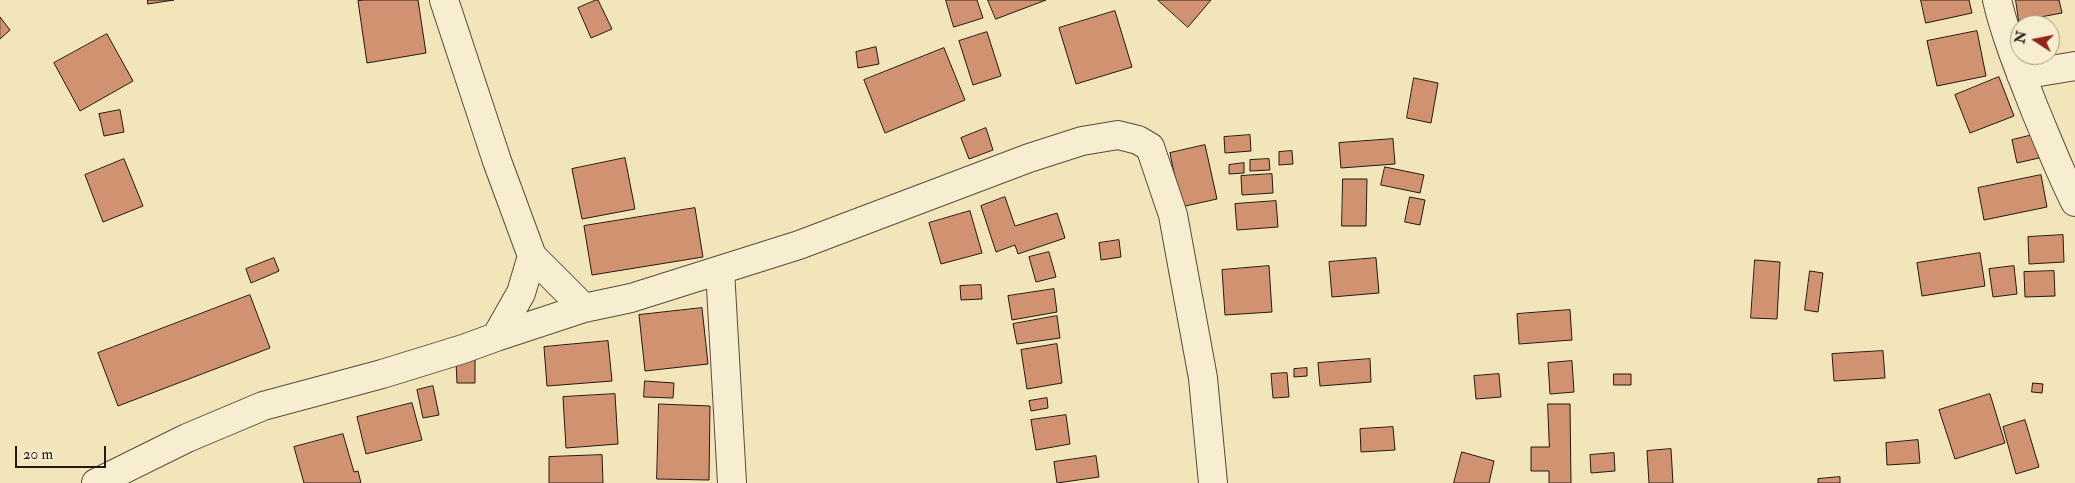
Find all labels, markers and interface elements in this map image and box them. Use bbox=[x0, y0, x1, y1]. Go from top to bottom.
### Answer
north arrow bbox=[2010, 15, 2060, 65]
text: N bbox=[2011, 29, 2030, 45]
scale bar bbox=[18, 436, 109, 468]
text: 20 m bbox=[23, 445, 53, 464]

